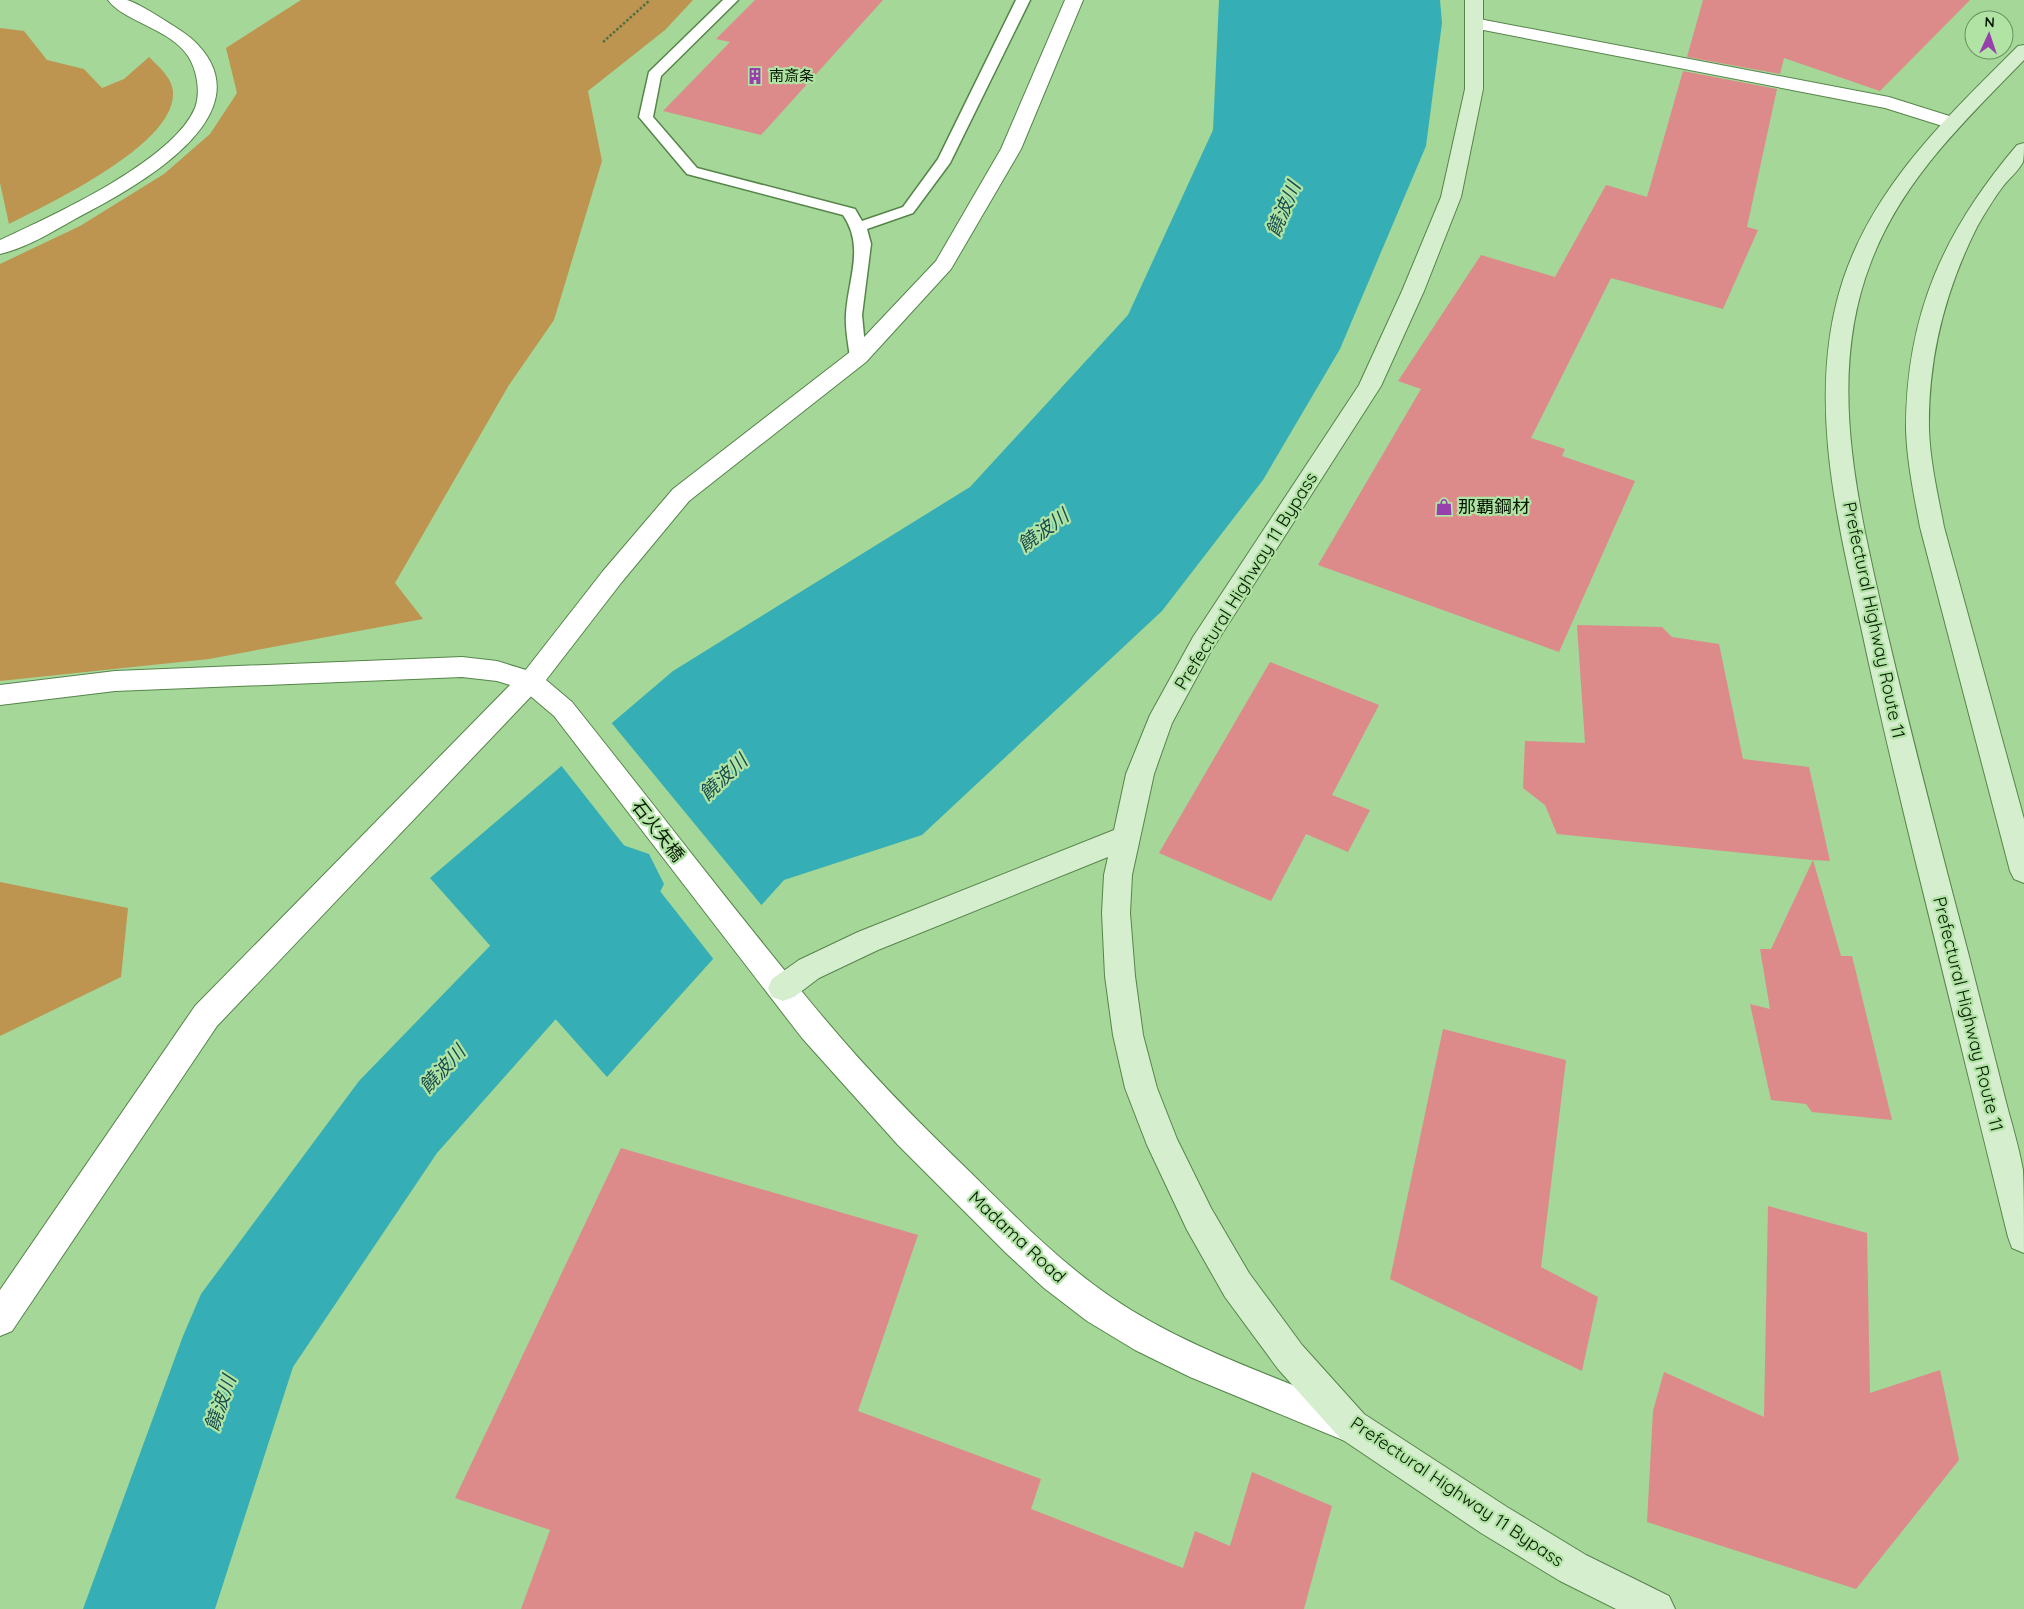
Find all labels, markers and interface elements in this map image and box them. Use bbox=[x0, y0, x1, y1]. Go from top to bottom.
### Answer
north arrow bbox=[1964, 10, 2014, 60]
text: N bbox=[1984, 13, 1995, 31]
building icon: 南斎条 bbox=[745, 66, 765, 86]
place label: 南斎条 bbox=[769, 66, 814, 85]
water label: 饒波川 bbox=[1261, 176, 1306, 240]
street label: Prefectural Highway 11 Bypass bbox=[1169, 468, 1322, 694]
place label: 那覇鋼材 bbox=[1458, 495, 1530, 518]
shop icon: 那覇鋼材 bbox=[1434, 497, 1454, 517]
street label: Prefectural Highway Route 11 bbox=[1838, 500, 1911, 740]
water label: 饒波川 bbox=[1013, 502, 1075, 556]
water label: 饒波川 bbox=[694, 747, 753, 805]
street label: 石火矢橋 bbox=[627, 795, 690, 866]
street label: Prefectural Highway Route 11 bbox=[1928, 894, 2009, 1134]
water label: 饒波川 bbox=[414, 1039, 472, 1098]
street label: Madama Road bbox=[964, 1186, 1071, 1288]
water label: 饒波川 bbox=[199, 1370, 241, 1434]
street label: Prefectural Highway 11 Bypass bbox=[1346, 1411, 1568, 1572]

